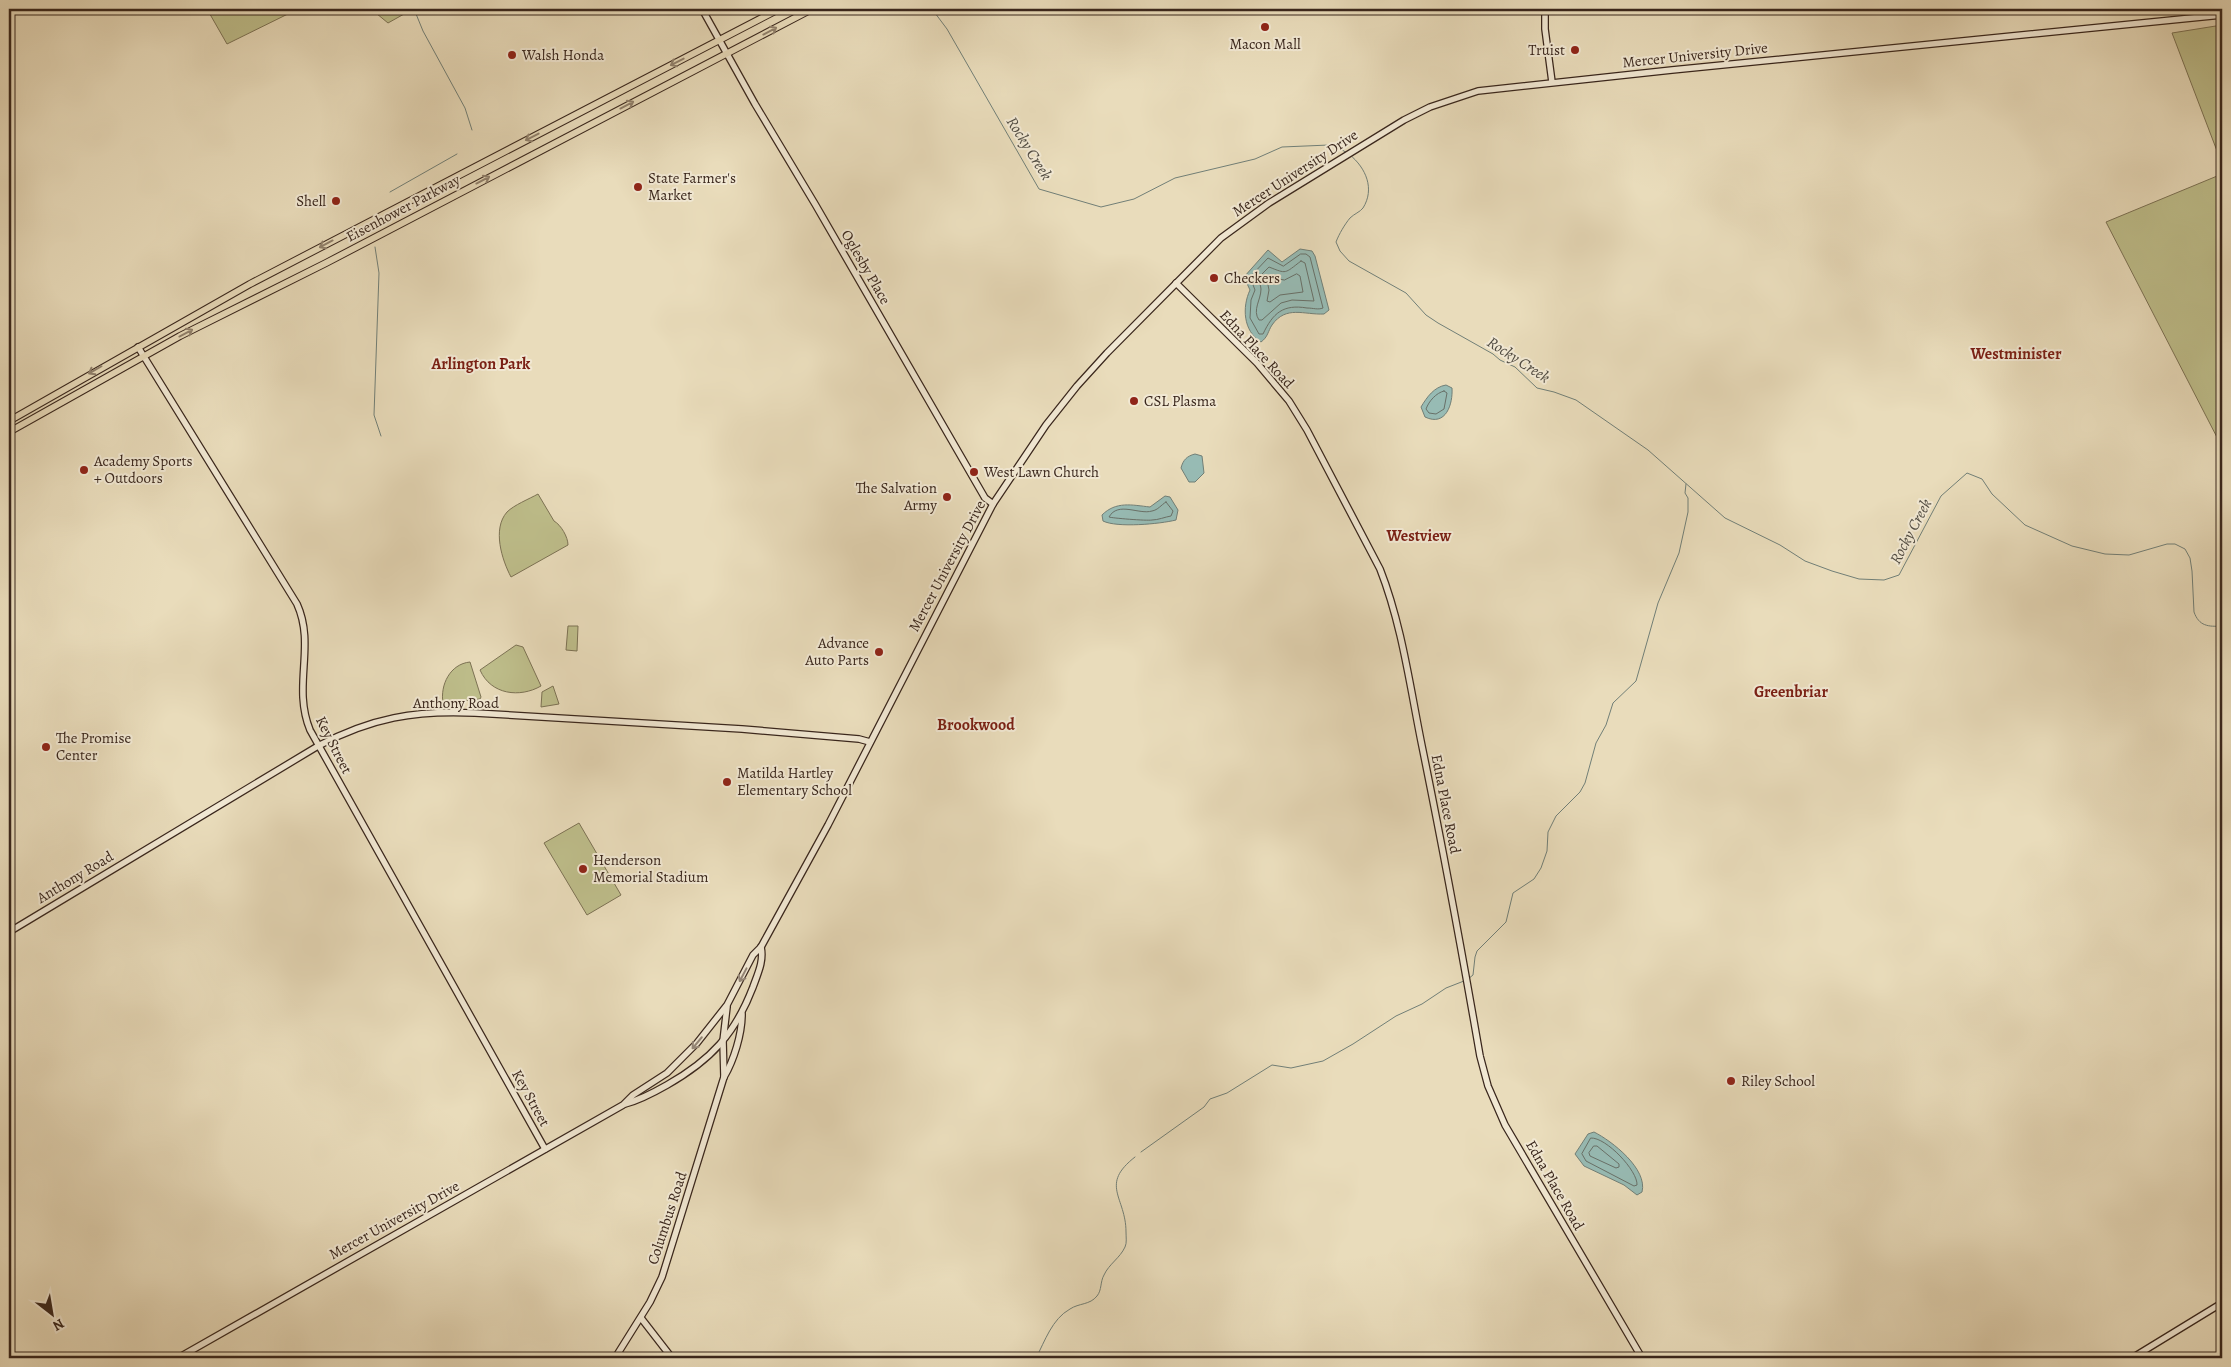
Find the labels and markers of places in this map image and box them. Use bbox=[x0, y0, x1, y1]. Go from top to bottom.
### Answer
marker: Macon Mall bbox=[1259, 21, 1271, 33]
place label: Macon Mall bbox=[1229, 34, 1301, 54]
place label: Truist bbox=[1528, 40, 1565, 60]
marker: Truist bbox=[1569, 44, 1581, 56]
place label: Walsh Honda bbox=[521, 45, 604, 65]
marker: Walsh Honda bbox=[506, 49, 518, 61]
place label: State Farmer's Market bbox=[648, 168, 736, 205]
marker: State Farmer's Market bbox=[632, 181, 644, 193]
place label: Shell bbox=[296, 191, 326, 211]
marker: Shell bbox=[330, 195, 342, 207]
place label: Checkers bbox=[1224, 268, 1280, 288]
marker: Checkers bbox=[1208, 272, 1220, 284]
place label: CSL Plasma bbox=[1144, 391, 1216, 411]
marker: CSL Plasma bbox=[1128, 395, 1140, 407]
place label: Academy Sports + Outdoors bbox=[93, 451, 192, 488]
place label: West Lawn Church bbox=[983, 462, 1099, 482]
marker: Academy Sports + Outdoors bbox=[78, 464, 90, 476]
marker: West Lawn Church bbox=[968, 466, 980, 478]
place label: The Salvation Army bbox=[856, 478, 937, 515]
marker: The Salvation Army bbox=[941, 491, 953, 503]
place label: Advance Auto Parts bbox=[804, 633, 869, 670]
marker: Advance Auto Parts bbox=[873, 646, 885, 658]
place label: The Promise Center bbox=[56, 728, 131, 765]
marker: The Promise Center bbox=[40, 741, 52, 753]
place label: Matilda Hartley Elementary School bbox=[737, 763, 852, 800]
marker: Matilda Hartley Elementary School bbox=[721, 776, 733, 788]
place label: Henderson Memorial Stadium bbox=[593, 850, 709, 887]
marker: Henderson Memorial Stadium bbox=[577, 863, 589, 875]
place label: Riley School bbox=[1741, 1071, 1815, 1091]
marker: Riley School bbox=[1725, 1075, 1737, 1087]

